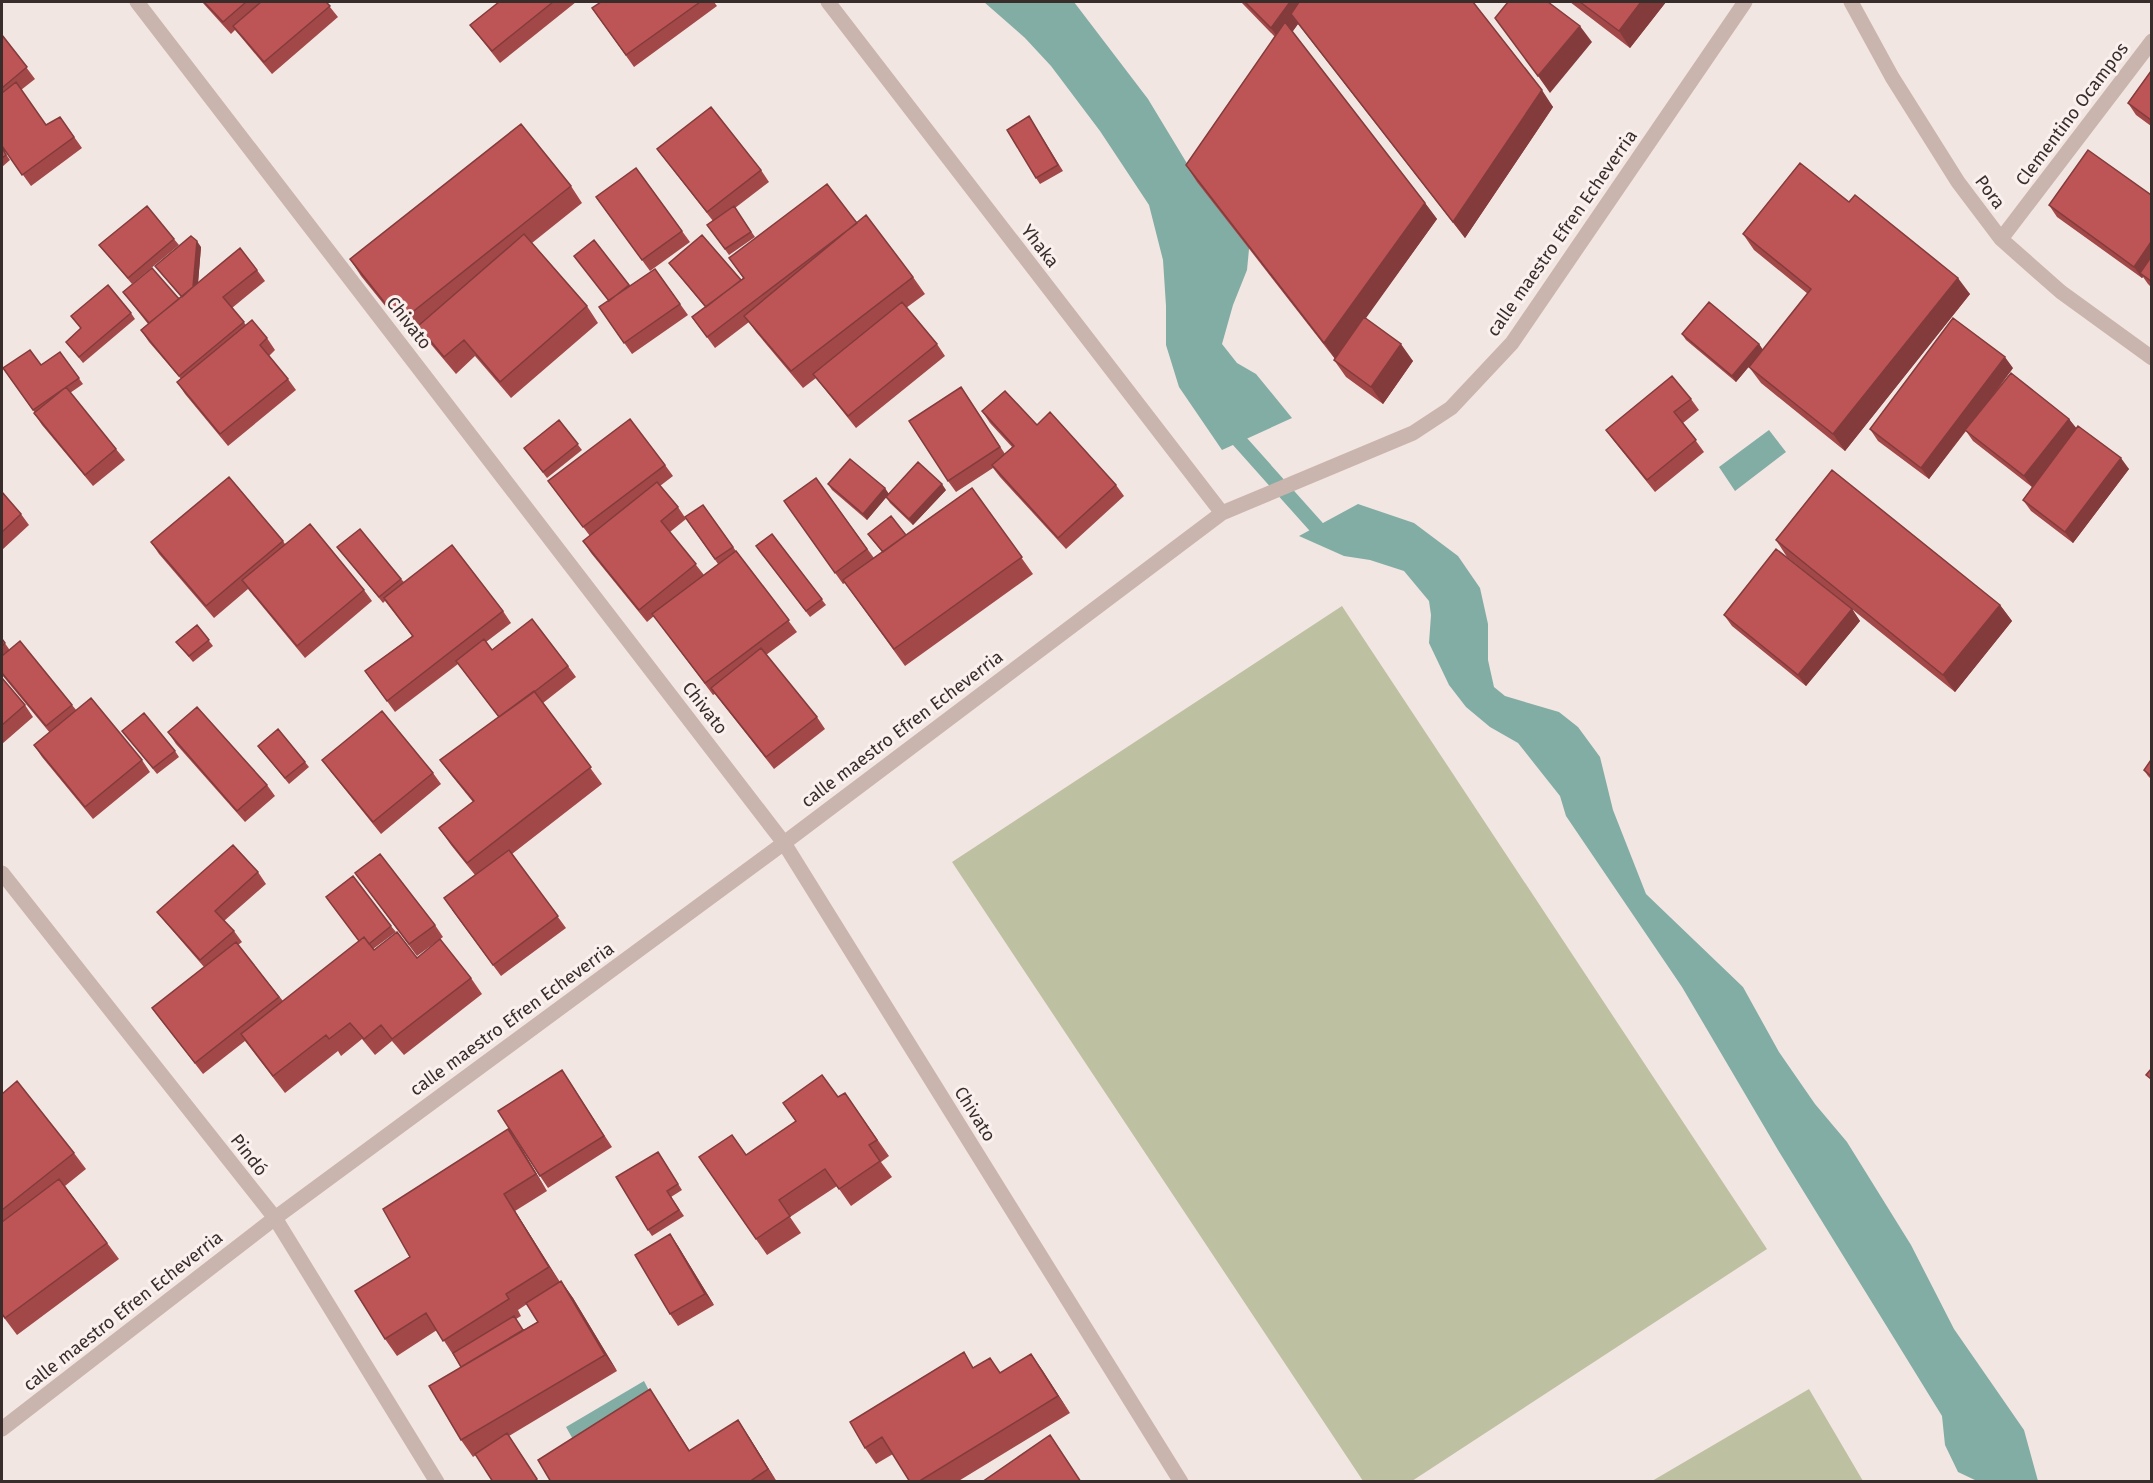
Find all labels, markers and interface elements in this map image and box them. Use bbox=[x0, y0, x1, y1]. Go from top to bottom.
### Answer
street label: Clementino Ocampos bbox=[2011, 38, 2133, 190]
street label: calle maestro Efren Echeverria bbox=[1482, 125, 1642, 341]
street label: Pora bbox=[1970, 171, 2010, 213]
street label: Yhaka bbox=[1016, 220, 1064, 272]
street label: Chivato bbox=[382, 292, 436, 354]
street label: calle maestro Efren Echeverria bbox=[797, 646, 1007, 812]
street label: Chivato bbox=[678, 677, 732, 739]
street label: calle maestro Efren Echeverria bbox=[406, 937, 618, 1101]
street label: Chivato bbox=[950, 1082, 1000, 1146]
street label: Pindó bbox=[226, 1130, 272, 1180]
street label: calle maestro Efren Echeverria bbox=[19, 1226, 227, 1396]

